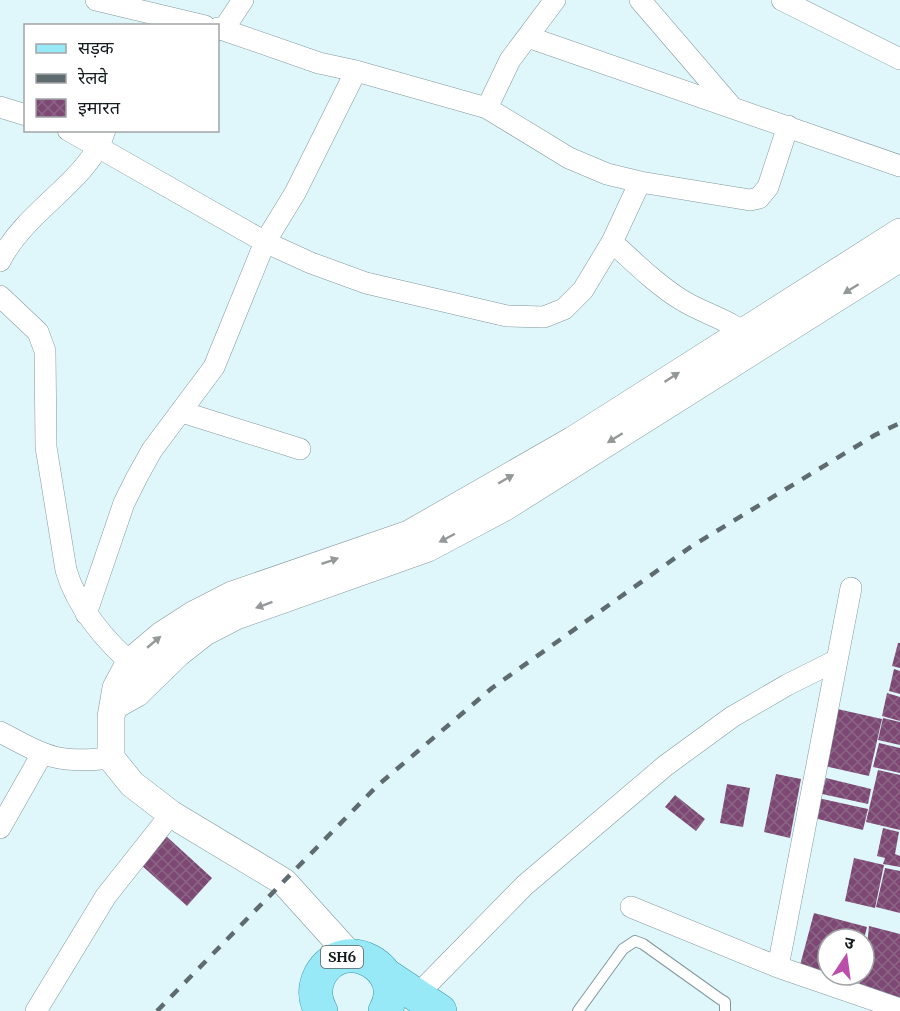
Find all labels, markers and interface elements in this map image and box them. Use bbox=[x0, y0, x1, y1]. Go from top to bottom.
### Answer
legend bbox=[24, 24, 219, 132]
text: सड़क bbox=[78, 36, 115, 59]
text: रेलवे bbox=[77, 66, 109, 89]
text: इमारत bbox=[78, 96, 121, 119]
one-way arrow bbox=[842, 284, 859, 295]
one-way arrow bbox=[664, 372, 680, 383]
one-way arrow bbox=[607, 433, 623, 444]
one-way arrow bbox=[498, 473, 514, 484]
one-way arrow bbox=[438, 533, 455, 543]
one-way arrow bbox=[321, 555, 339, 565]
one-way arrow bbox=[255, 600, 273, 610]
one-way arrow bbox=[146, 636, 161, 649]
north arrow bbox=[816, 927, 876, 987]
text: उ bbox=[843, 932, 857, 953]
road number: SH6 bbox=[321, 946, 363, 968]

